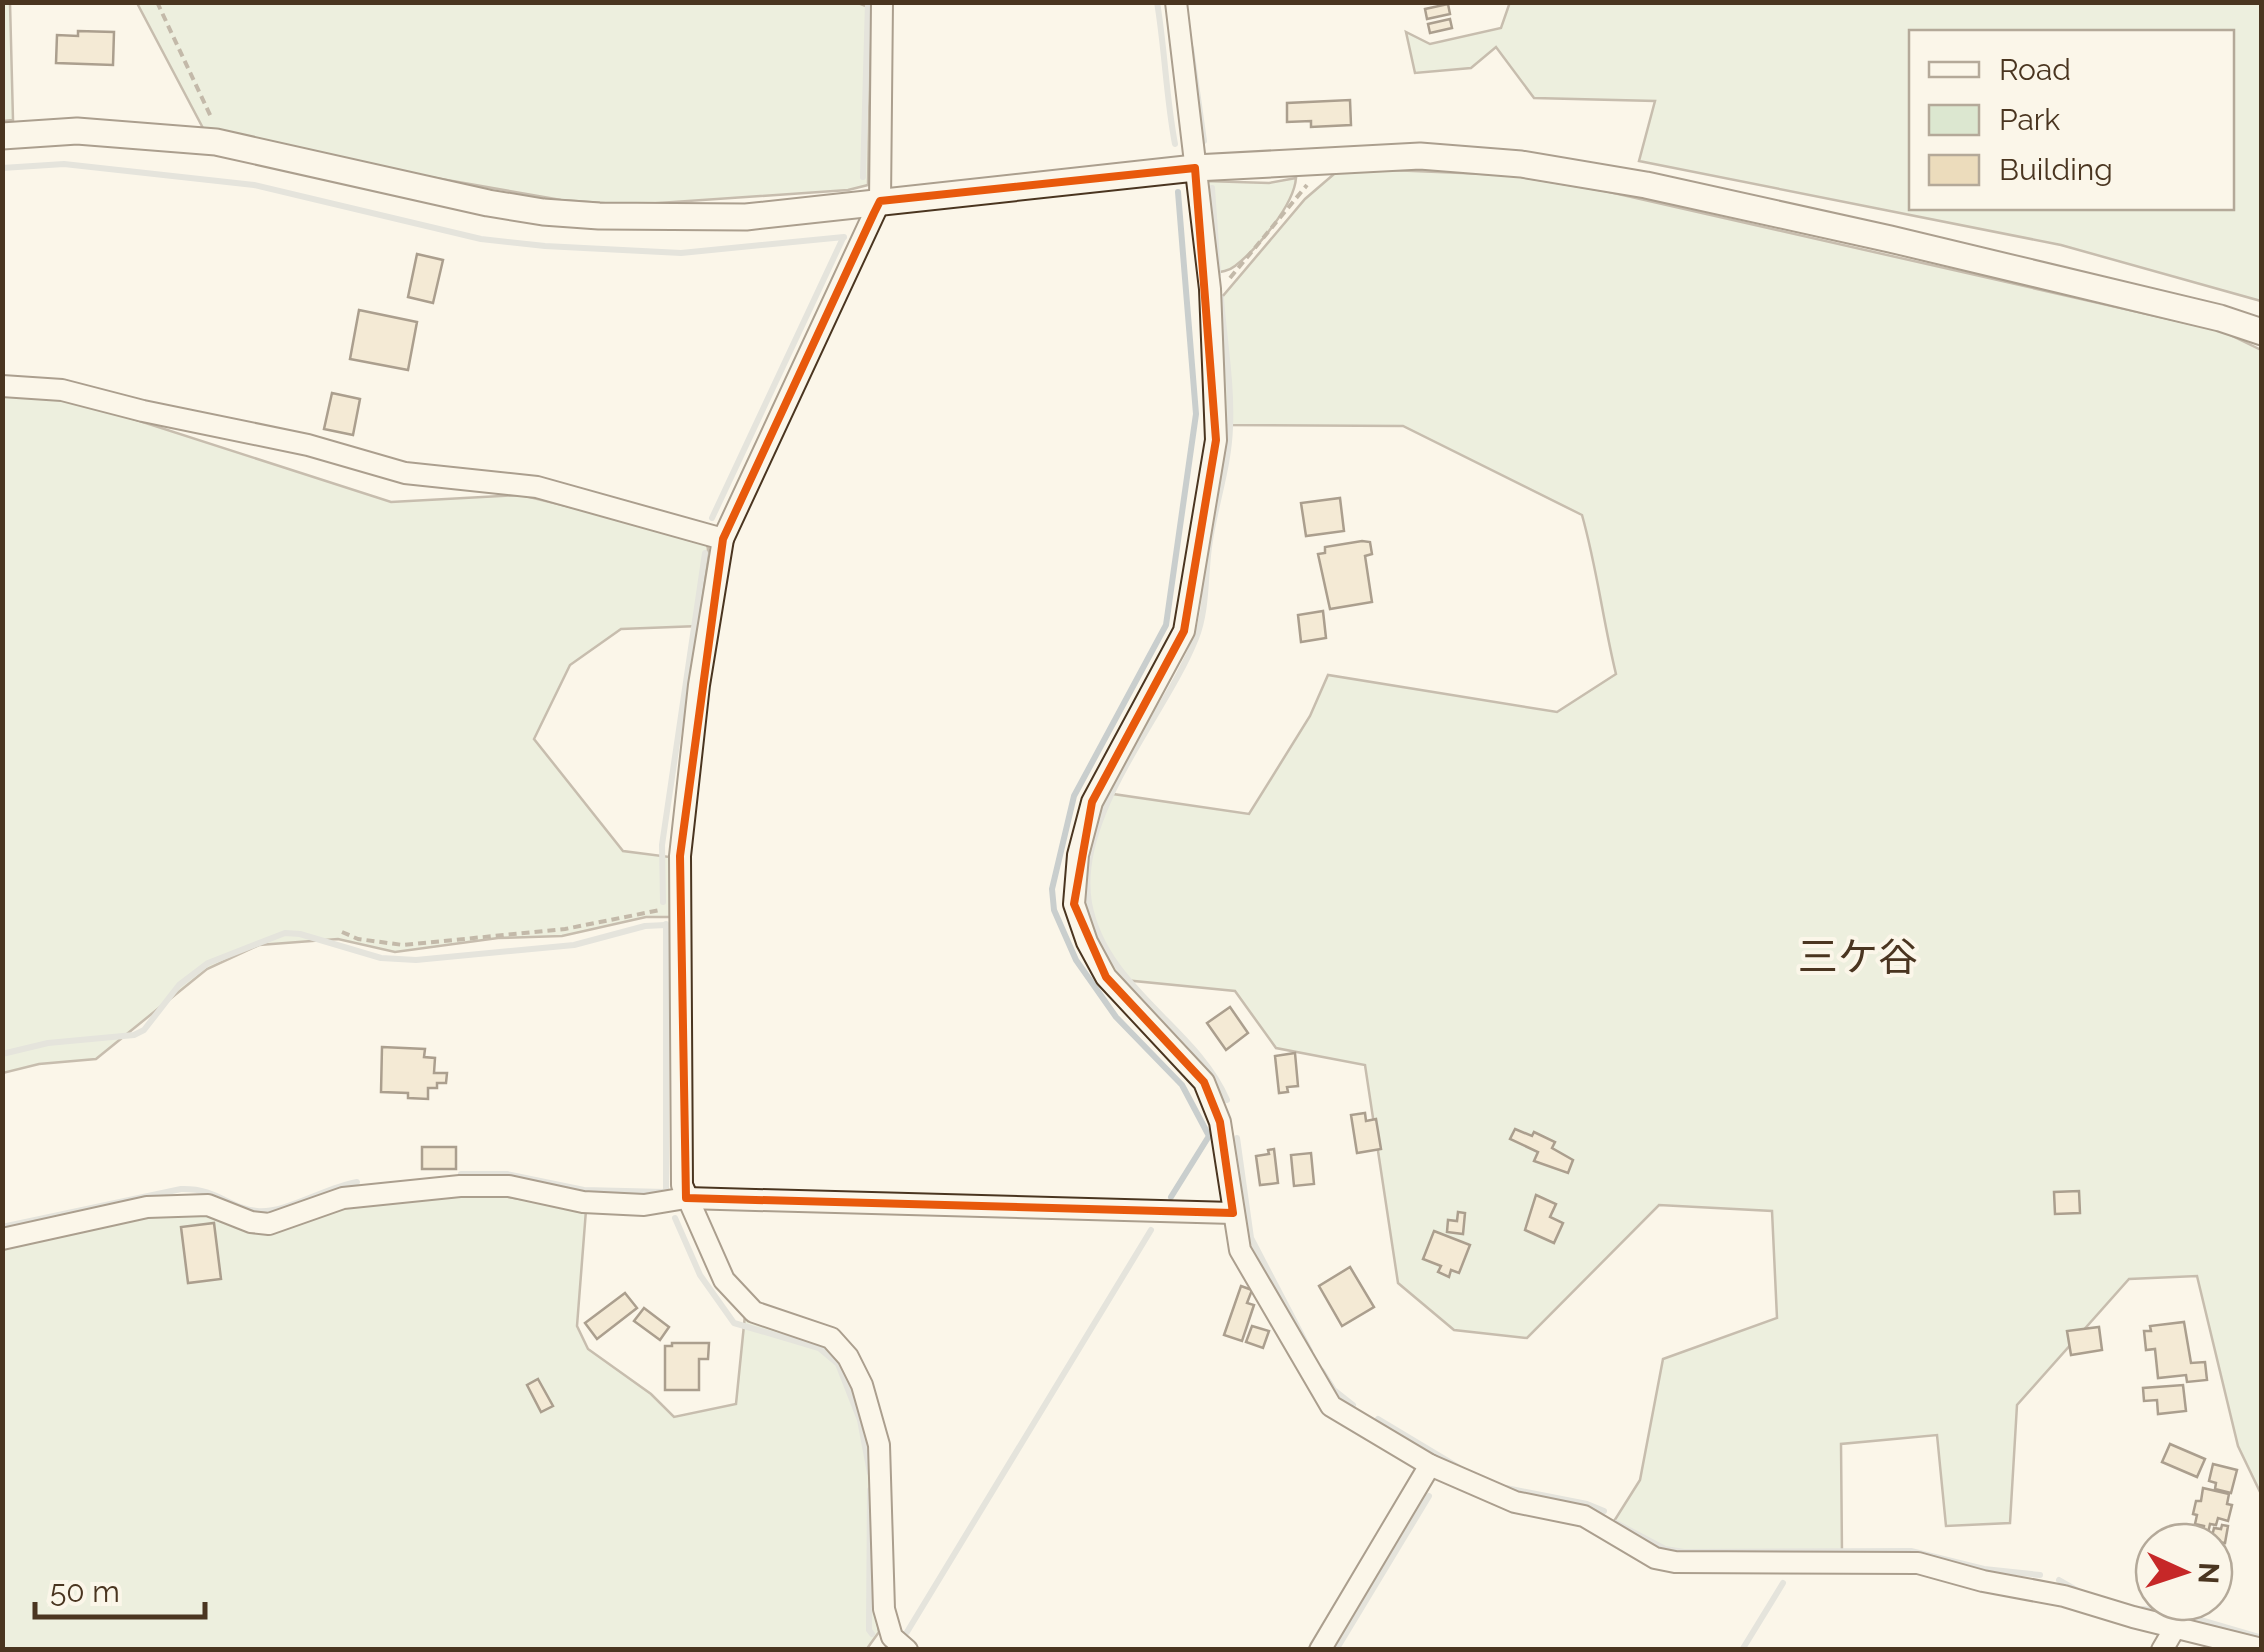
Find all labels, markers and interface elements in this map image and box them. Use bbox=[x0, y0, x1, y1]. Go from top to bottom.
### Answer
legend bbox=[1909, 30, 2234, 210]
text: Road bbox=[1999, 52, 2071, 87]
text: Park bbox=[1999, 102, 2060, 137]
text: Building bbox=[1999, 152, 2113, 187]
district label: 三ケ谷 bbox=[1798, 933, 1918, 980]
north arrow bbox=[2134, 1522, 2234, 1622]
scale bar bbox=[35, 1557, 205, 1619]
text: N bbox=[2191, 1562, 2226, 1585]
text: 50 m bbox=[50, 1574, 120, 1609]

